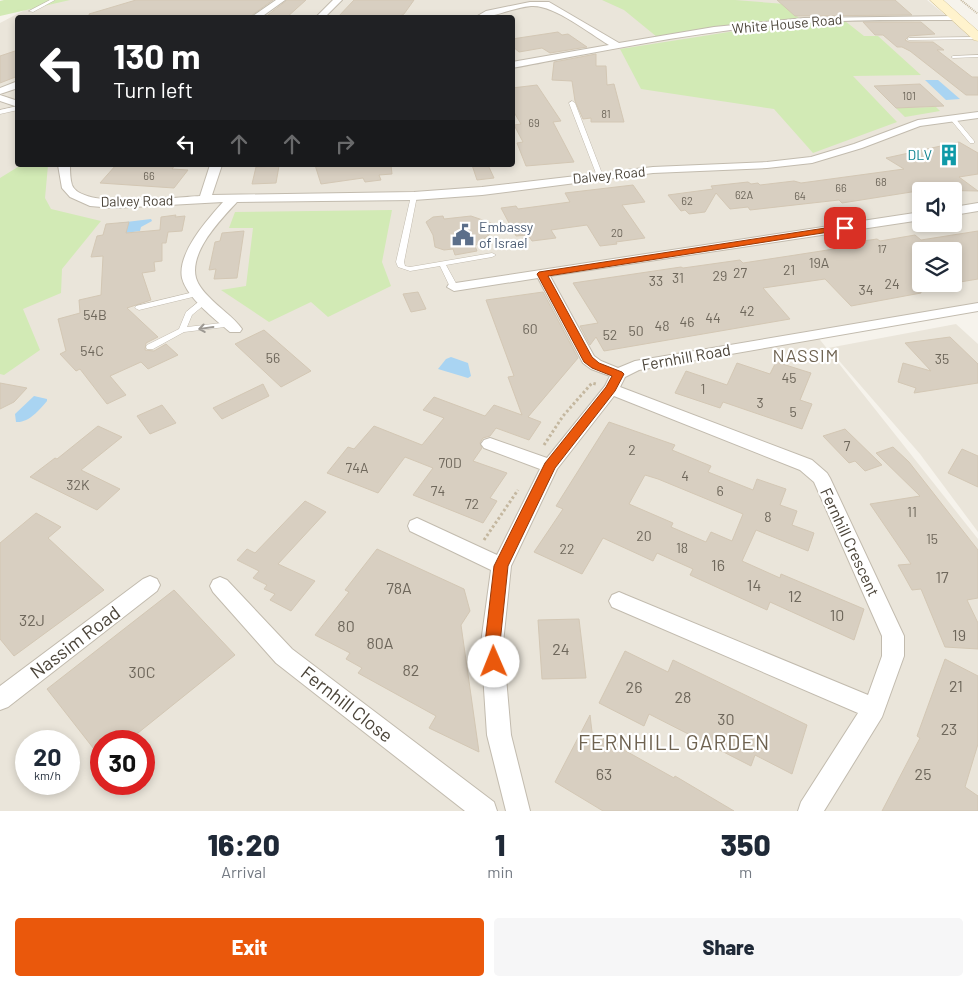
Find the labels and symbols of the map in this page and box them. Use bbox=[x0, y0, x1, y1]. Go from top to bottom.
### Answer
street label: White House Road bbox=[731, 10, 843, 37]
house number: 101 bbox=[902, 89, 916, 102]
house number: 81 bbox=[601, 107, 611, 120]
house number: 69 bbox=[528, 116, 540, 129]
building icon: DLV bbox=[936, 142, 962, 168]
place label: DLV bbox=[908, 146, 932, 163]
street label: Dalvey Road bbox=[572, 162, 646, 187]
house number: 66 bbox=[143, 169, 155, 182]
house number: 68 bbox=[875, 175, 887, 188]
house number: 66 bbox=[835, 181, 847, 194]
house number: 62A bbox=[735, 188, 753, 201]
house number: 64 bbox=[794, 189, 806, 202]
street label: Dalvey Road bbox=[100, 191, 174, 210]
house number: 62 bbox=[681, 194, 693, 207]
pin bbox=[824, 207, 866, 249]
place label: Embassy of Israel bbox=[479, 218, 534, 251]
public building icon: Embassy of Israel bbox=[450, 222, 476, 248]
house number: 20 bbox=[611, 226, 623, 239]
house number: 17 bbox=[877, 242, 887, 255]
house number: 19A bbox=[809, 254, 830, 271]
house number: 21 bbox=[783, 261, 795, 278]
house number: 27 bbox=[733, 264, 747, 281]
house number: 29 bbox=[713, 267, 727, 284]
house number: 31 bbox=[672, 269, 684, 286]
house number: 33 bbox=[649, 272, 663, 289]
house number: 24 bbox=[884, 275, 900, 292]
house number: 34 bbox=[859, 281, 873, 298]
house number: 42 bbox=[739, 302, 755, 319]
house number: 54B bbox=[83, 306, 107, 323]
house number: 44 bbox=[705, 309, 721, 326]
house number: 46 bbox=[680, 313, 694, 330]
house number: 48 bbox=[654, 317, 670, 334]
house number: 60 bbox=[522, 320, 538, 337]
house number: 50 bbox=[628, 322, 644, 339]
one-way arrow bbox=[199, 323, 215, 333]
house number: 52 bbox=[603, 326, 617, 343]
street label: Fernhill Road bbox=[640, 339, 732, 374]
house number: 54C bbox=[80, 342, 104, 359]
district label: NASSIM bbox=[772, 344, 840, 366]
house number: 56 bbox=[266, 349, 280, 366]
house number: 35 bbox=[935, 350, 949, 367]
house number: 45 bbox=[782, 369, 796, 386]
house number: 1 bbox=[701, 380, 705, 397]
house number: 3 bbox=[756, 394, 764, 411]
house number: 5 bbox=[789, 403, 797, 420]
house number: 7 bbox=[844, 437, 851, 454]
house number: 2 bbox=[628, 441, 636, 458]
house number: 70D bbox=[438, 454, 462, 471]
house number: 74A bbox=[346, 459, 369, 476]
house number: 4 bbox=[681, 467, 689, 484]
house number: 32K bbox=[66, 476, 90, 493]
house number: 74 bbox=[431, 482, 445, 499]
house number: 6 bbox=[716, 482, 724, 499]
street label: Fernhill Crescent bbox=[817, 485, 884, 599]
house number: 72 bbox=[465, 495, 479, 512]
house number: 11 bbox=[907, 503, 917, 520]
house number: 8 bbox=[764, 508, 772, 525]
house number: 20 bbox=[636, 527, 652, 544]
house number: 15 bbox=[926, 530, 938, 547]
house number: 18 bbox=[676, 539, 688, 556]
house number: 22 bbox=[559, 540, 575, 557]
house number: 16 bbox=[711, 555, 725, 574]
house number: 17 bbox=[935, 567, 949, 586]
house number: 14 bbox=[747, 575, 761, 594]
house number: 78A bbox=[386, 578, 412, 597]
house number: 12 bbox=[788, 586, 802, 605]
street label: Nassim Road bbox=[25, 600, 124, 683]
house number: 10 bbox=[830, 605, 844, 624]
house number: 32J bbox=[19, 610, 45, 629]
house number: 80 bbox=[337, 616, 355, 635]
house number: 19 bbox=[952, 625, 966, 644]
house number: 80A bbox=[366, 633, 394, 652]
position arrow bbox=[467, 635, 519, 687]
house number: 24 bbox=[552, 639, 570, 658]
house number: 82 bbox=[403, 660, 419, 679]
street label: Fernhill Close bbox=[297, 661, 398, 747]
house number: 30C bbox=[129, 662, 156, 681]
house number: 21 bbox=[949, 676, 963, 695]
house number: 26 bbox=[626, 677, 642, 696]
house number: 28 bbox=[675, 687, 691, 706]
house number: 30 bbox=[717, 709, 735, 728]
house number: 23 bbox=[941, 719, 957, 738]
district label: FERNHILL GARDEN bbox=[578, 729, 770, 754]
speed limit sign: 30 bbox=[90, 730, 155, 795]
house number: 63 bbox=[596, 764, 612, 783]
house number: 25 bbox=[915, 764, 931, 783]

